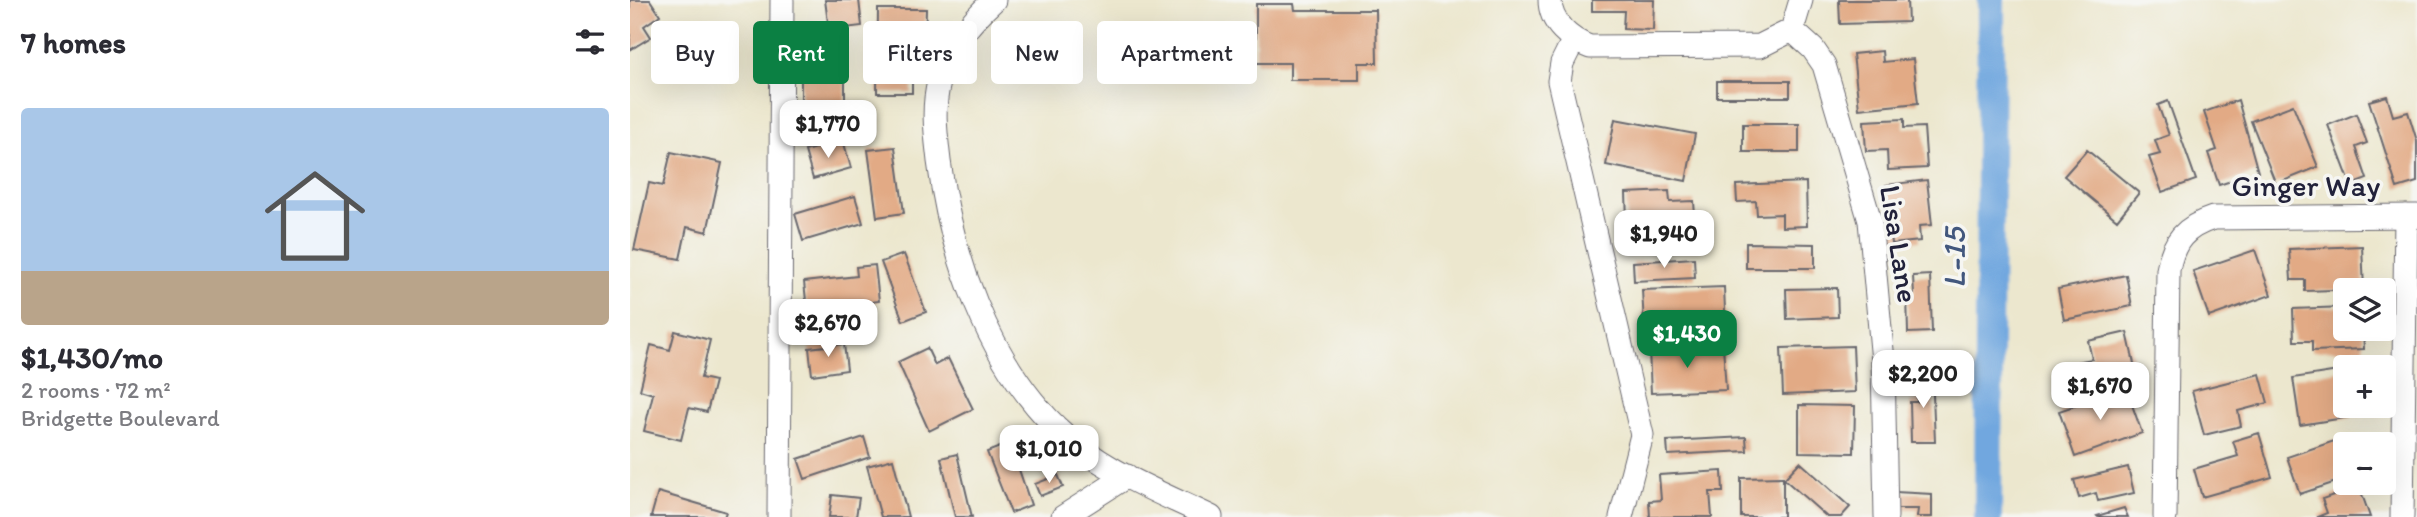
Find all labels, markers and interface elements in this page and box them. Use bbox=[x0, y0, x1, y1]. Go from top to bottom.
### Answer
chip: Buy bbox=[651, 21, 739, 84]
chip: Rent bbox=[753, 21, 849, 84]
chip: Filters bbox=[863, 21, 977, 84]
chip: New bbox=[991, 21, 1083, 84]
chip: Apartment bbox=[1097, 21, 1257, 84]
icon: filters bbox=[571, 23, 609, 61]
text: 7 homes bbox=[21, 24, 126, 61]
pin: $1,770 bbox=[771, 100, 885, 160]
text: $1,770 bbox=[796, 109, 860, 137]
icon: home bbox=[252, 153, 378, 279]
street label: Ginger Way bbox=[2232, 167, 2380, 204]
street label: Lisa Lane bbox=[1872, 182, 1927, 305]
pin: $1,940 bbox=[1607, 210, 1721, 270]
text: $1,940 bbox=[1630, 219, 1698, 247]
water label: L-15 bbox=[1935, 225, 1973, 288]
map controls bbox=[2333, 278, 2396, 495]
button: layers bbox=[2333, 278, 2396, 341]
pin: $2,670 bbox=[771, 300, 885, 359]
text: $2,670 bbox=[795, 308, 861, 336]
pin: $1,430 bbox=[1630, 310, 1744, 370]
text: $1,430 bbox=[1653, 319, 1721, 347]
text: $1,430/mo bbox=[21, 339, 163, 376]
pin: $2,200 bbox=[1866, 350, 1980, 410]
button: + bbox=[2333, 355, 2396, 418]
text: $2,200 bbox=[1888, 359, 1958, 387]
pin: $1,670 bbox=[2043, 362, 2157, 422]
text: $1,670 bbox=[2067, 371, 2133, 399]
text: 2 rooms · 72 m² bbox=[21, 376, 171, 404]
text: Bridgette Boulevard bbox=[21, 404, 220, 432]
pin: $1,010 bbox=[992, 426, 1106, 485]
button: − bbox=[2333, 432, 2396, 495]
text: $1,010 bbox=[1016, 434, 1082, 462]

